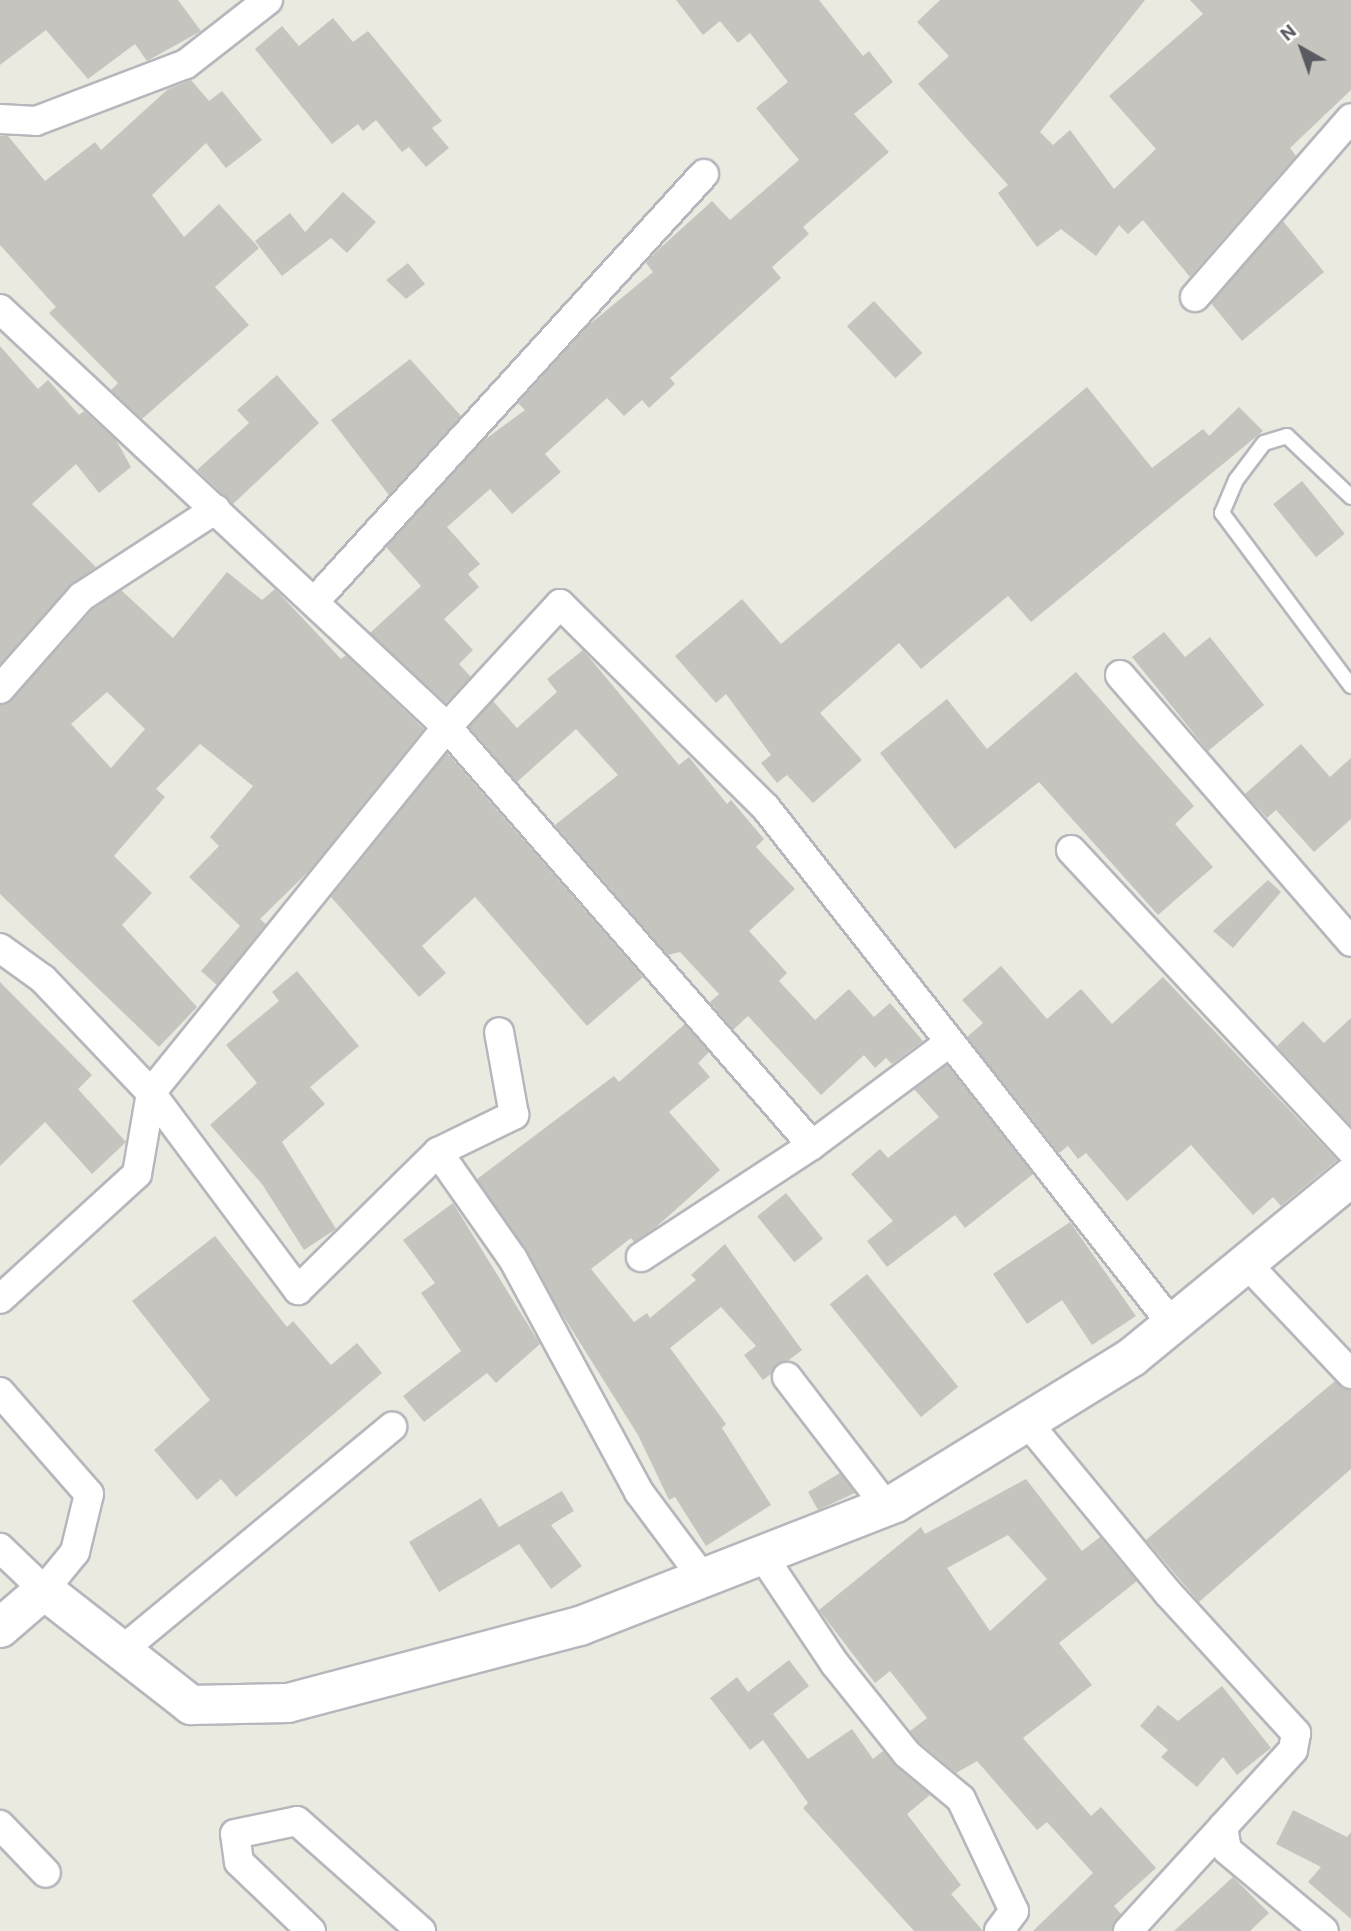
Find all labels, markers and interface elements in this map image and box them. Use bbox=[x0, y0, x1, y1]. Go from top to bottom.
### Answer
north arrow bbox=[1267, 14, 1337, 84]
text: N bbox=[1276, 19, 1301, 46]

